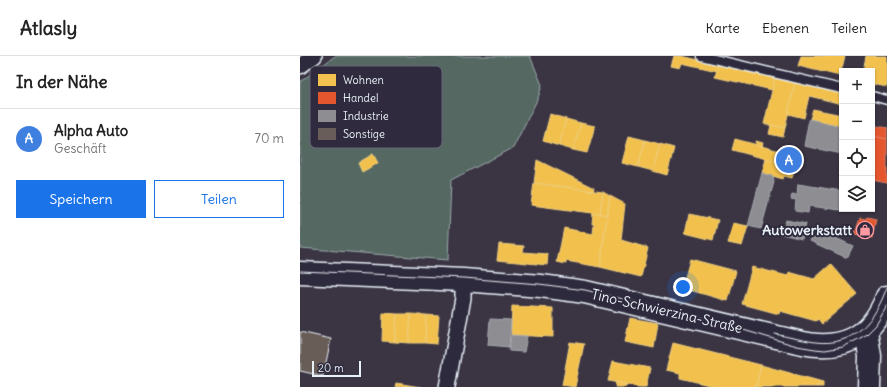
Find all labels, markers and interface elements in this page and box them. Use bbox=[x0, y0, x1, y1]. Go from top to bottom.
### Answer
text: Atlasly bbox=[20, 16, 77, 40]
text: Karte bbox=[706, 19, 740, 37]
text: Ebenen bbox=[762, 19, 809, 37]
text: Teilen bbox=[831, 19, 867, 37]
legend bbox=[310, 66, 442, 148]
map controls bbox=[839, 68, 875, 212]
button: + bbox=[839, 68, 875, 104]
text: In der Nähe bbox=[16, 71, 108, 93]
text: Wohnen bbox=[343, 73, 384, 87]
text: Handel bbox=[343, 91, 378, 105]
button: − bbox=[839, 104, 875, 140]
text: Industrie bbox=[343, 109, 389, 123]
text: Alpha Auto bbox=[54, 121, 128, 140]
text: Sonstige bbox=[343, 127, 385, 141]
text: A bbox=[25, 130, 33, 147]
text: 70 m bbox=[255, 130, 284, 147]
text: Geschäft bbox=[54, 140, 106, 157]
button: locate bbox=[839, 140, 875, 176]
pin: A bbox=[776, 145, 802, 175]
button: layers bbox=[839, 176, 875, 212]
button: Speichern bbox=[16, 180, 146, 218]
button: Teilen bbox=[154, 180, 284, 218]
shop icon: Autowerkstatt bbox=[855, 220, 875, 240]
place label: Autowerkstatt bbox=[762, 221, 852, 239]
your location bbox=[673, 277, 693, 297]
street label: Tino-Schwierzina-Straße bbox=[590, 285, 744, 337]
scale bar bbox=[312, 359, 361, 378]
text: 20 m bbox=[318, 361, 344, 375]

